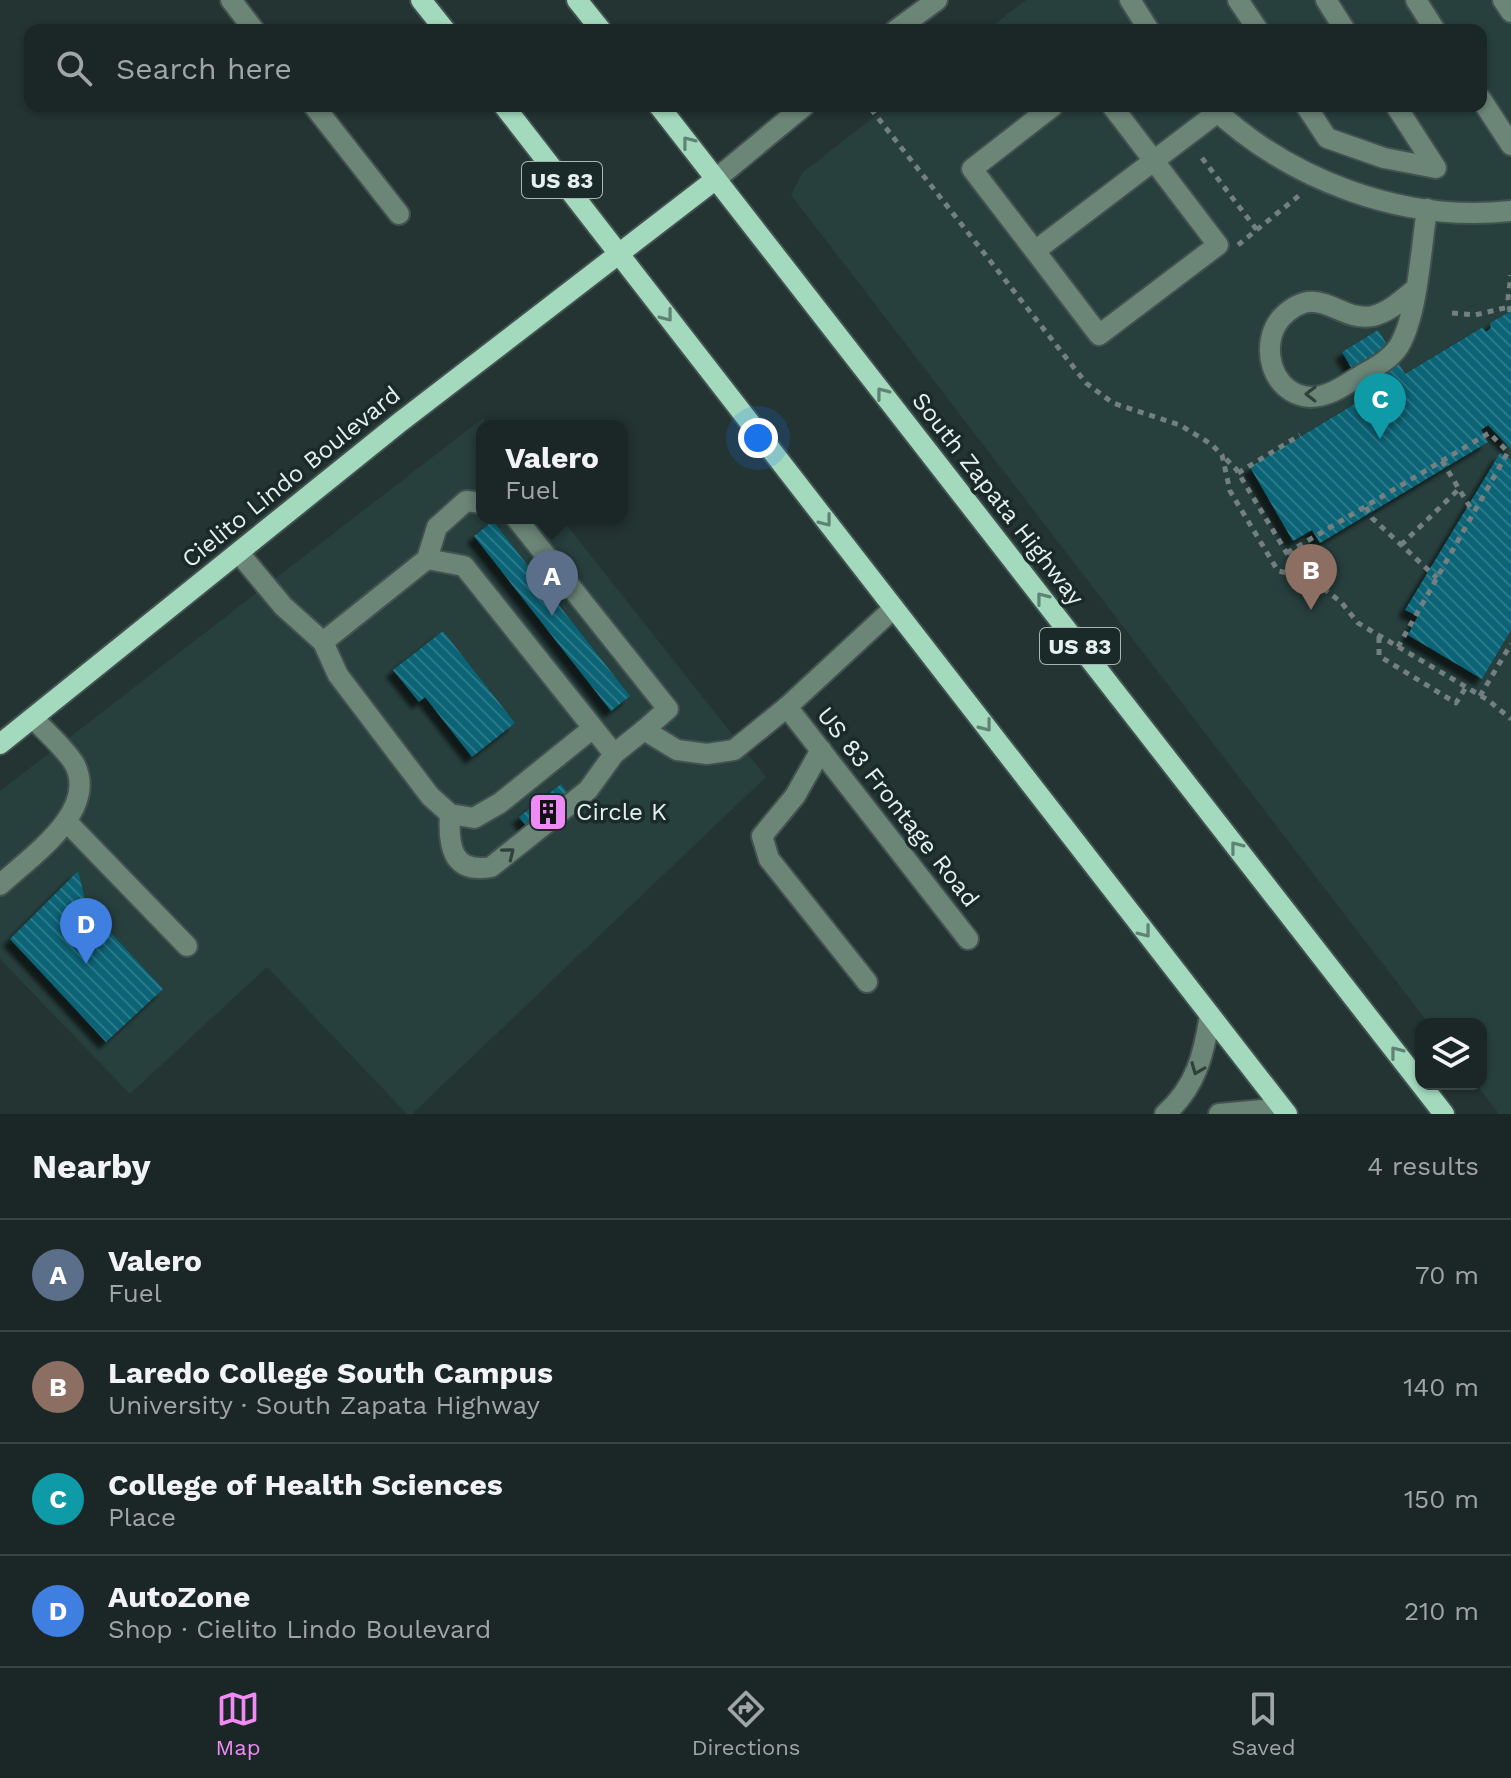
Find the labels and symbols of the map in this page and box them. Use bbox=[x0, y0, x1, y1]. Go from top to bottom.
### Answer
one-way arrow bbox=[683, 137, 697, 151]
road number: US 83 bbox=[522, 162, 602, 198]
one-way arrow bbox=[657, 307, 671, 322]
pin: C bbox=[1354, 373, 1406, 439]
street label: Cielito Lindo Boulevard bbox=[176, 380, 406, 574]
one-way arrow bbox=[1305, 385, 1317, 403]
one-way arrow bbox=[878, 387, 892, 402]
street label: South Zapata Highway bbox=[906, 387, 1090, 611]
your location bbox=[738, 418, 778, 458]
one-way arrow bbox=[816, 512, 831, 526]
pin: B bbox=[1285, 544, 1337, 610]
pin: A bbox=[526, 550, 578, 616]
one-way arrow bbox=[1038, 592, 1052, 607]
road number: US 83 bbox=[1040, 628, 1120, 664]
street label: US 83 Frontage Road bbox=[811, 701, 985, 913]
one-way arrow bbox=[976, 717, 990, 732]
building icon: Circle K bbox=[527, 791, 569, 833]
place label: Circle K bbox=[576, 798, 667, 826]
one-way arrow bbox=[1232, 841, 1246, 856]
one-way arrow bbox=[499, 848, 514, 863]
pin: D bbox=[60, 898, 112, 964]
one-way arrow bbox=[1136, 923, 1150, 937]
one-way arrow bbox=[1392, 1047, 1406, 1061]
one-way arrow bbox=[1191, 1061, 1207, 1075]

